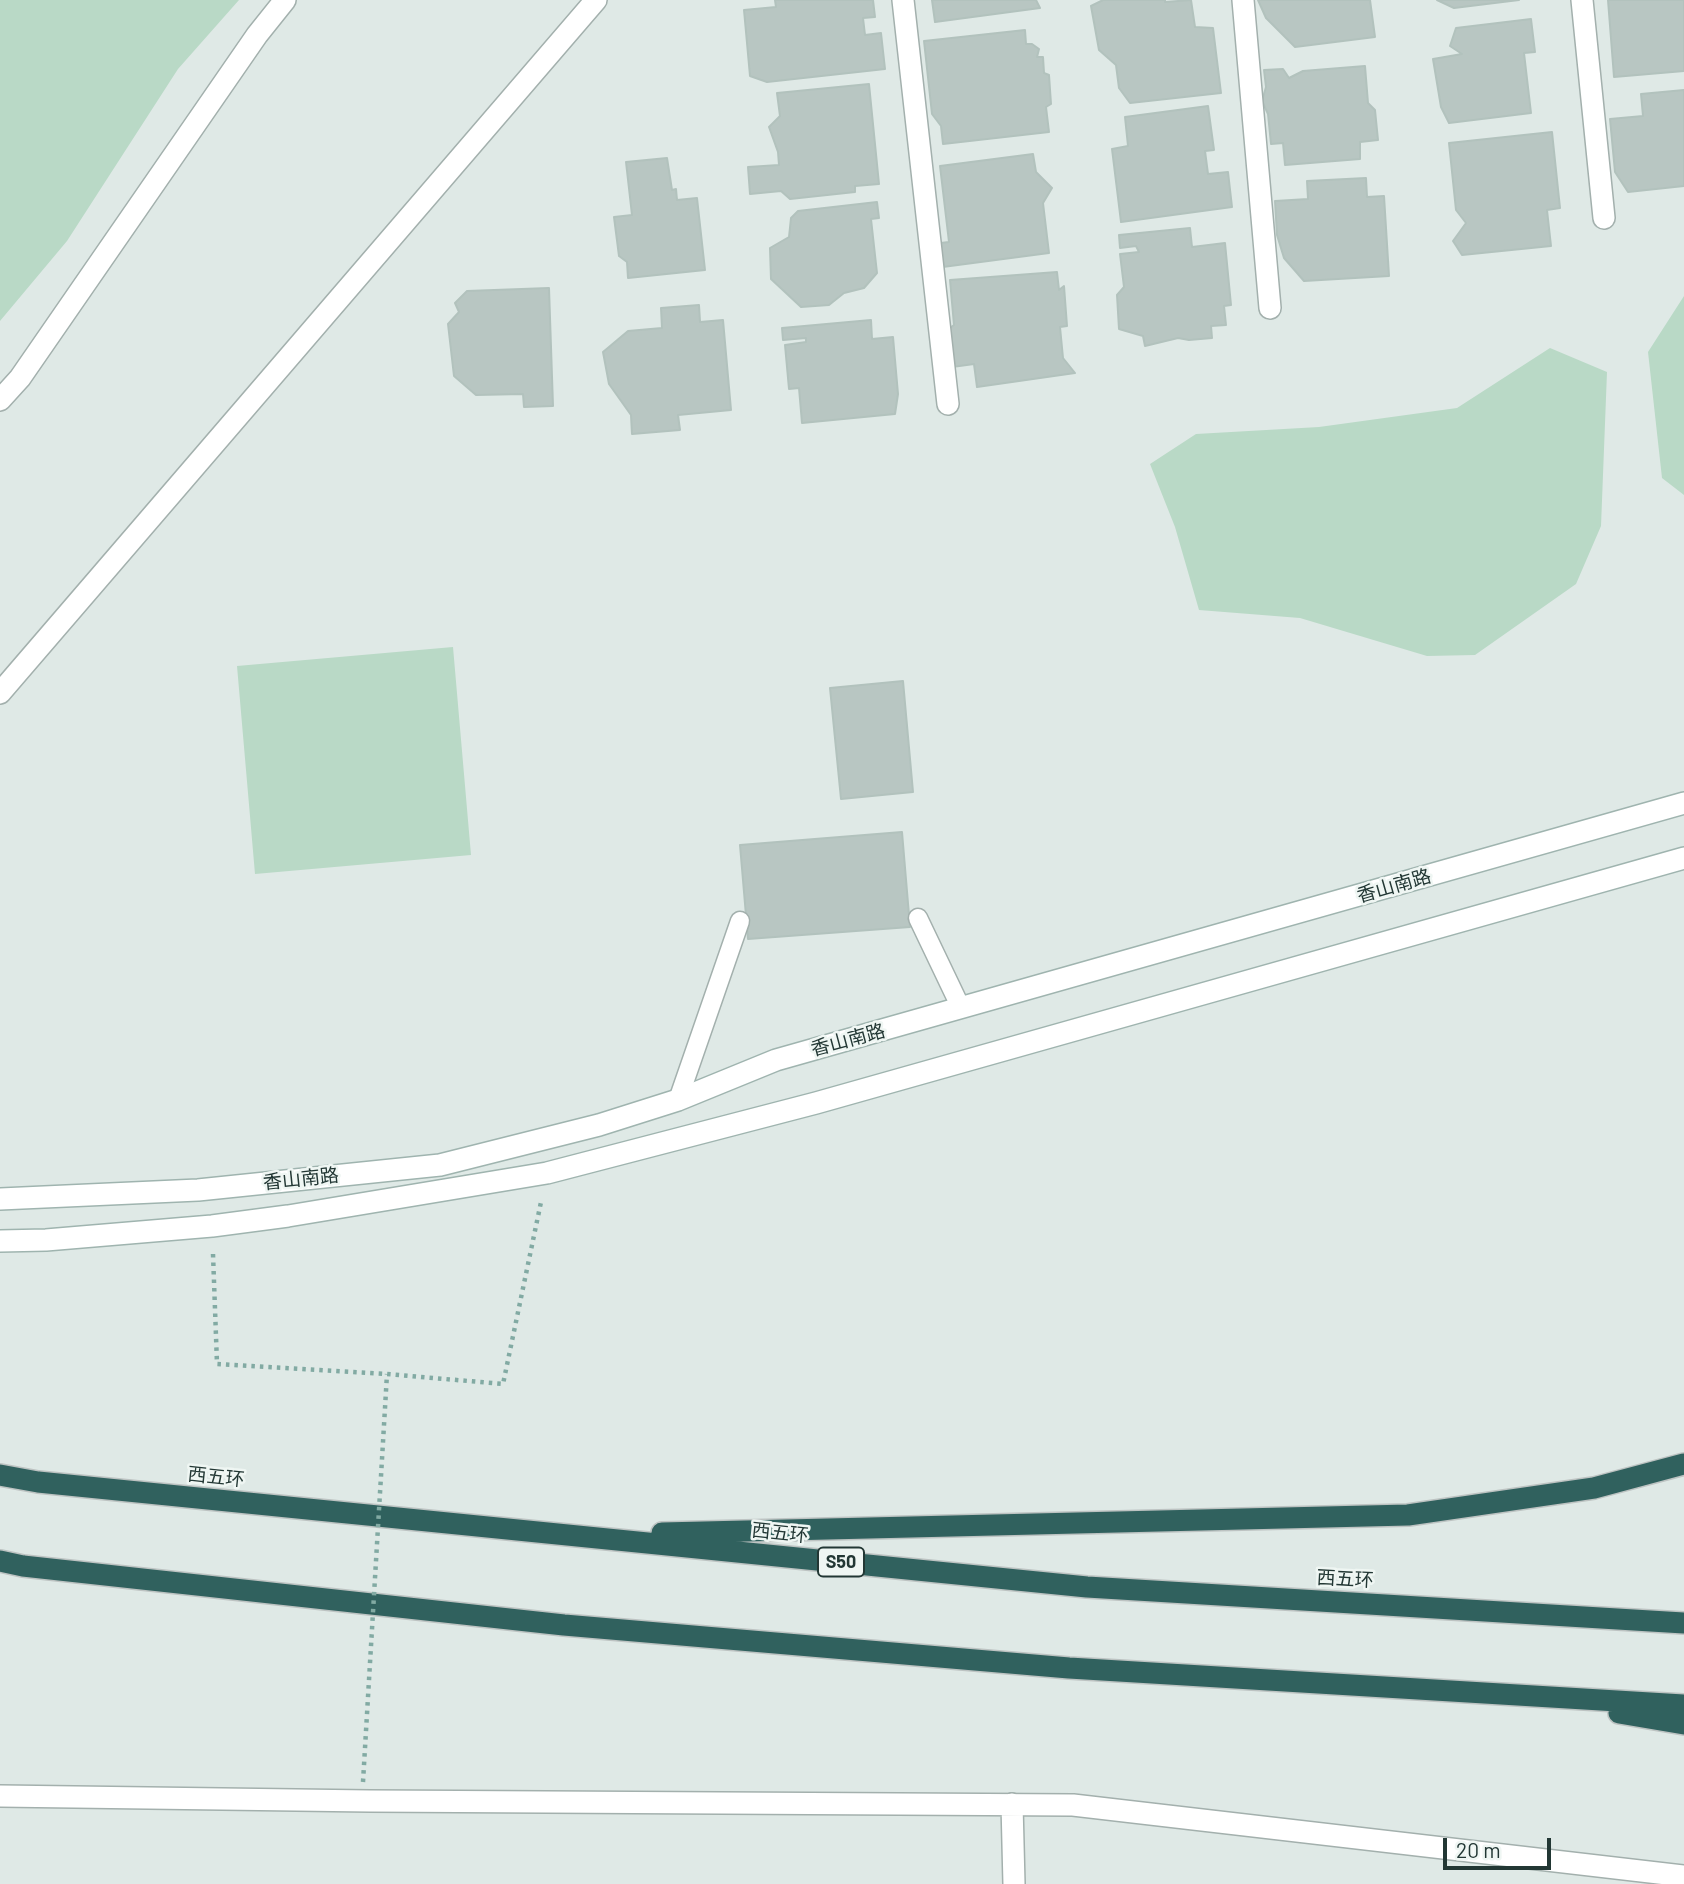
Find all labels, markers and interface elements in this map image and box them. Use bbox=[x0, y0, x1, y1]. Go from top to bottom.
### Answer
street label: 香山南路 bbox=[1354, 865, 1434, 907]
street label: 香山南路 bbox=[808, 1019, 888, 1061]
street label: 香山南路 bbox=[262, 1164, 340, 1194]
street label: 西五环 bbox=[186, 1463, 246, 1491]
street label: 西五环 bbox=[750, 1519, 810, 1547]
road number: S50 bbox=[818, 1548, 864, 1576]
street label: 西五环 bbox=[1316, 1566, 1374, 1592]
scale bar bbox=[1446, 1825, 1554, 1869]
text: 20 m bbox=[1456, 1837, 1501, 1862]

